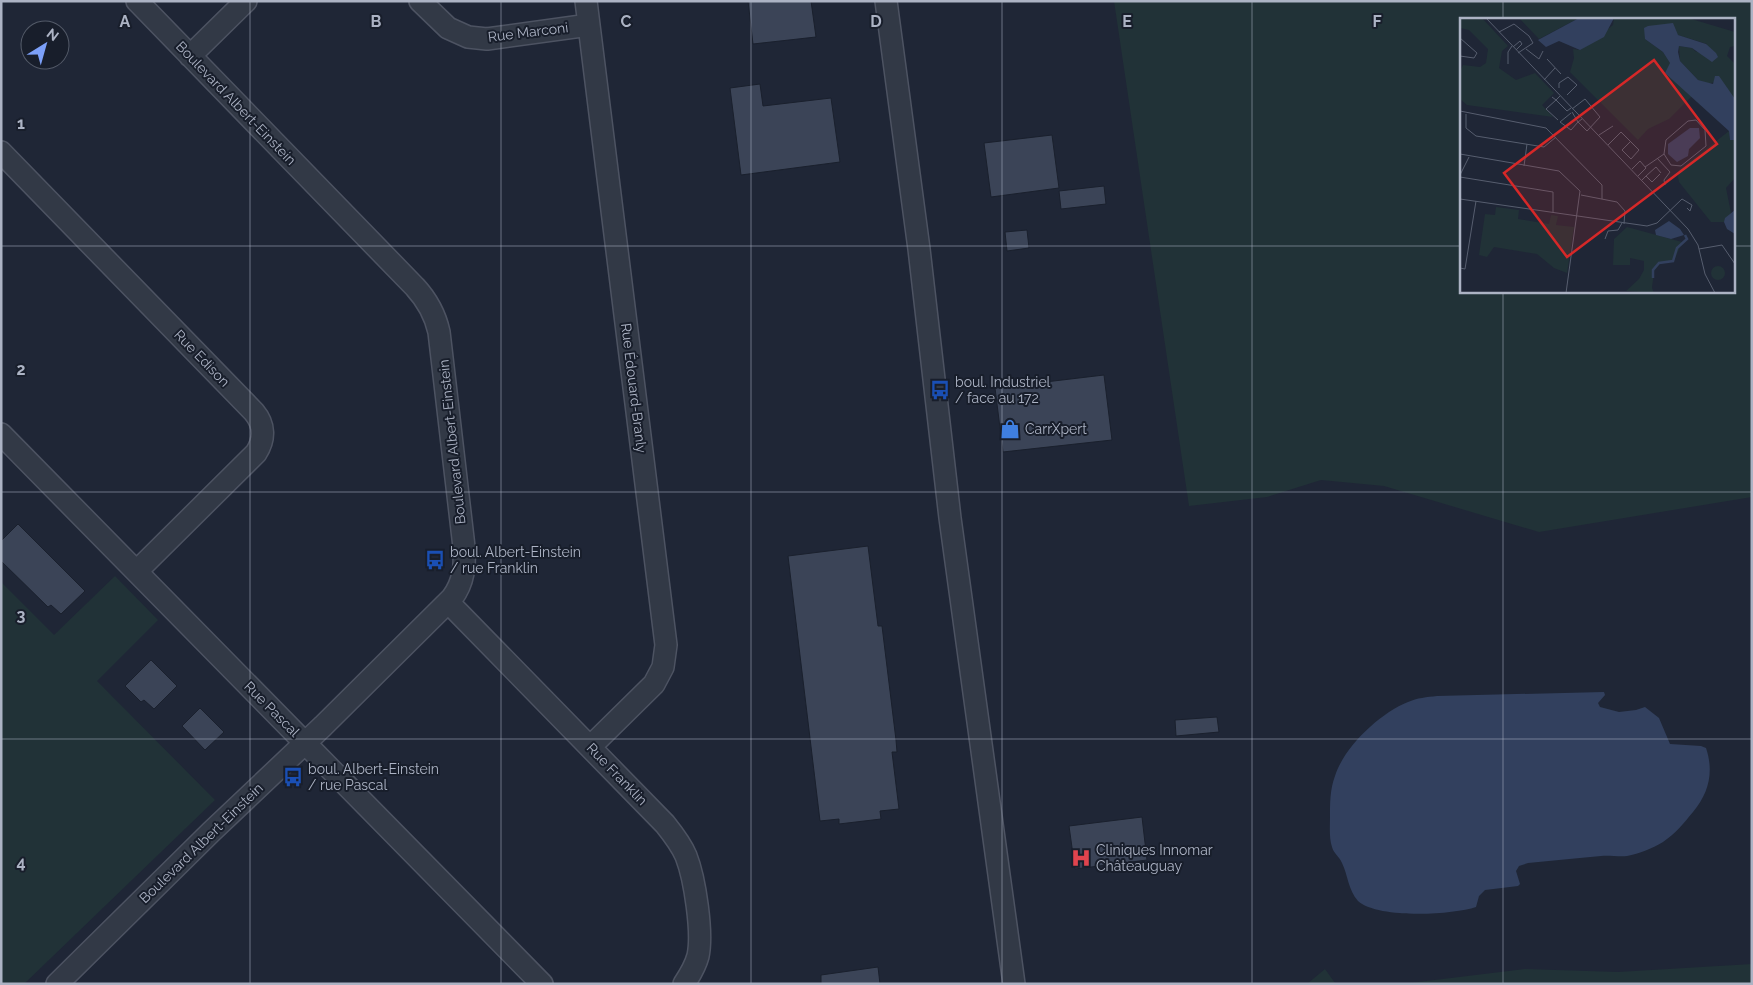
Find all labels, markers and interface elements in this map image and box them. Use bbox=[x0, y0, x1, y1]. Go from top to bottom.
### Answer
text: A bbox=[120, 12, 131, 31]
text: B bbox=[371, 12, 382, 31]
text: C bbox=[621, 12, 632, 31]
text: D bbox=[870, 12, 882, 31]
text: E bbox=[1122, 12, 1132, 31]
text: F bbox=[1372, 12, 1382, 31]
inset map bbox=[1460, 18, 1736, 292]
street label: Rue Marconi bbox=[487, 19, 569, 45]
north arrow bbox=[20, 20, 70, 70]
text: N bbox=[44, 25, 62, 44]
street label: Boulevard Albert-Einstein bbox=[173, 38, 299, 168]
text: 1 bbox=[17, 114, 25, 133]
street label: Rue Édouard-Branly bbox=[618, 322, 651, 454]
street label: Rue Edison bbox=[171, 326, 233, 390]
street label: Boulevard Albert-Einstein bbox=[435, 359, 469, 525]
text: 2 bbox=[16, 360, 26, 379]
place label: boul. Industriel / face au 172 bbox=[955, 374, 1051, 406]
bus stop icon: boul. Industriel / face au 172 bbox=[929, 379, 951, 401]
shop icon: CarrXpert bbox=[999, 418, 1021, 440]
place label: CarrXpert bbox=[1025, 421, 1087, 437]
place label: boul. Albert-Einstein / rue Franklin bbox=[450, 544, 581, 576]
bus stop icon: boul. Albert-Einstein / rue Franklin bbox=[424, 549, 446, 571]
text: 3 bbox=[17, 606, 26, 625]
street label: Rue Pascal bbox=[241, 678, 303, 740]
street label: Rue Franklin bbox=[583, 740, 651, 808]
place label: boul. Albert-Einstein / rue Pascal bbox=[308, 761, 439, 793]
bus stop icon: boul. Albert-Einstein / rue Pascal bbox=[282, 766, 304, 788]
street label: Boulevard Albert-Einstein bbox=[136, 780, 266, 906]
place label: Cliniques Innomar Châteauguay bbox=[1096, 842, 1213, 874]
hospital icon: Cliniques Innomar Châteauguay bbox=[1070, 847, 1092, 869]
text: 4 bbox=[16, 853, 26, 872]

